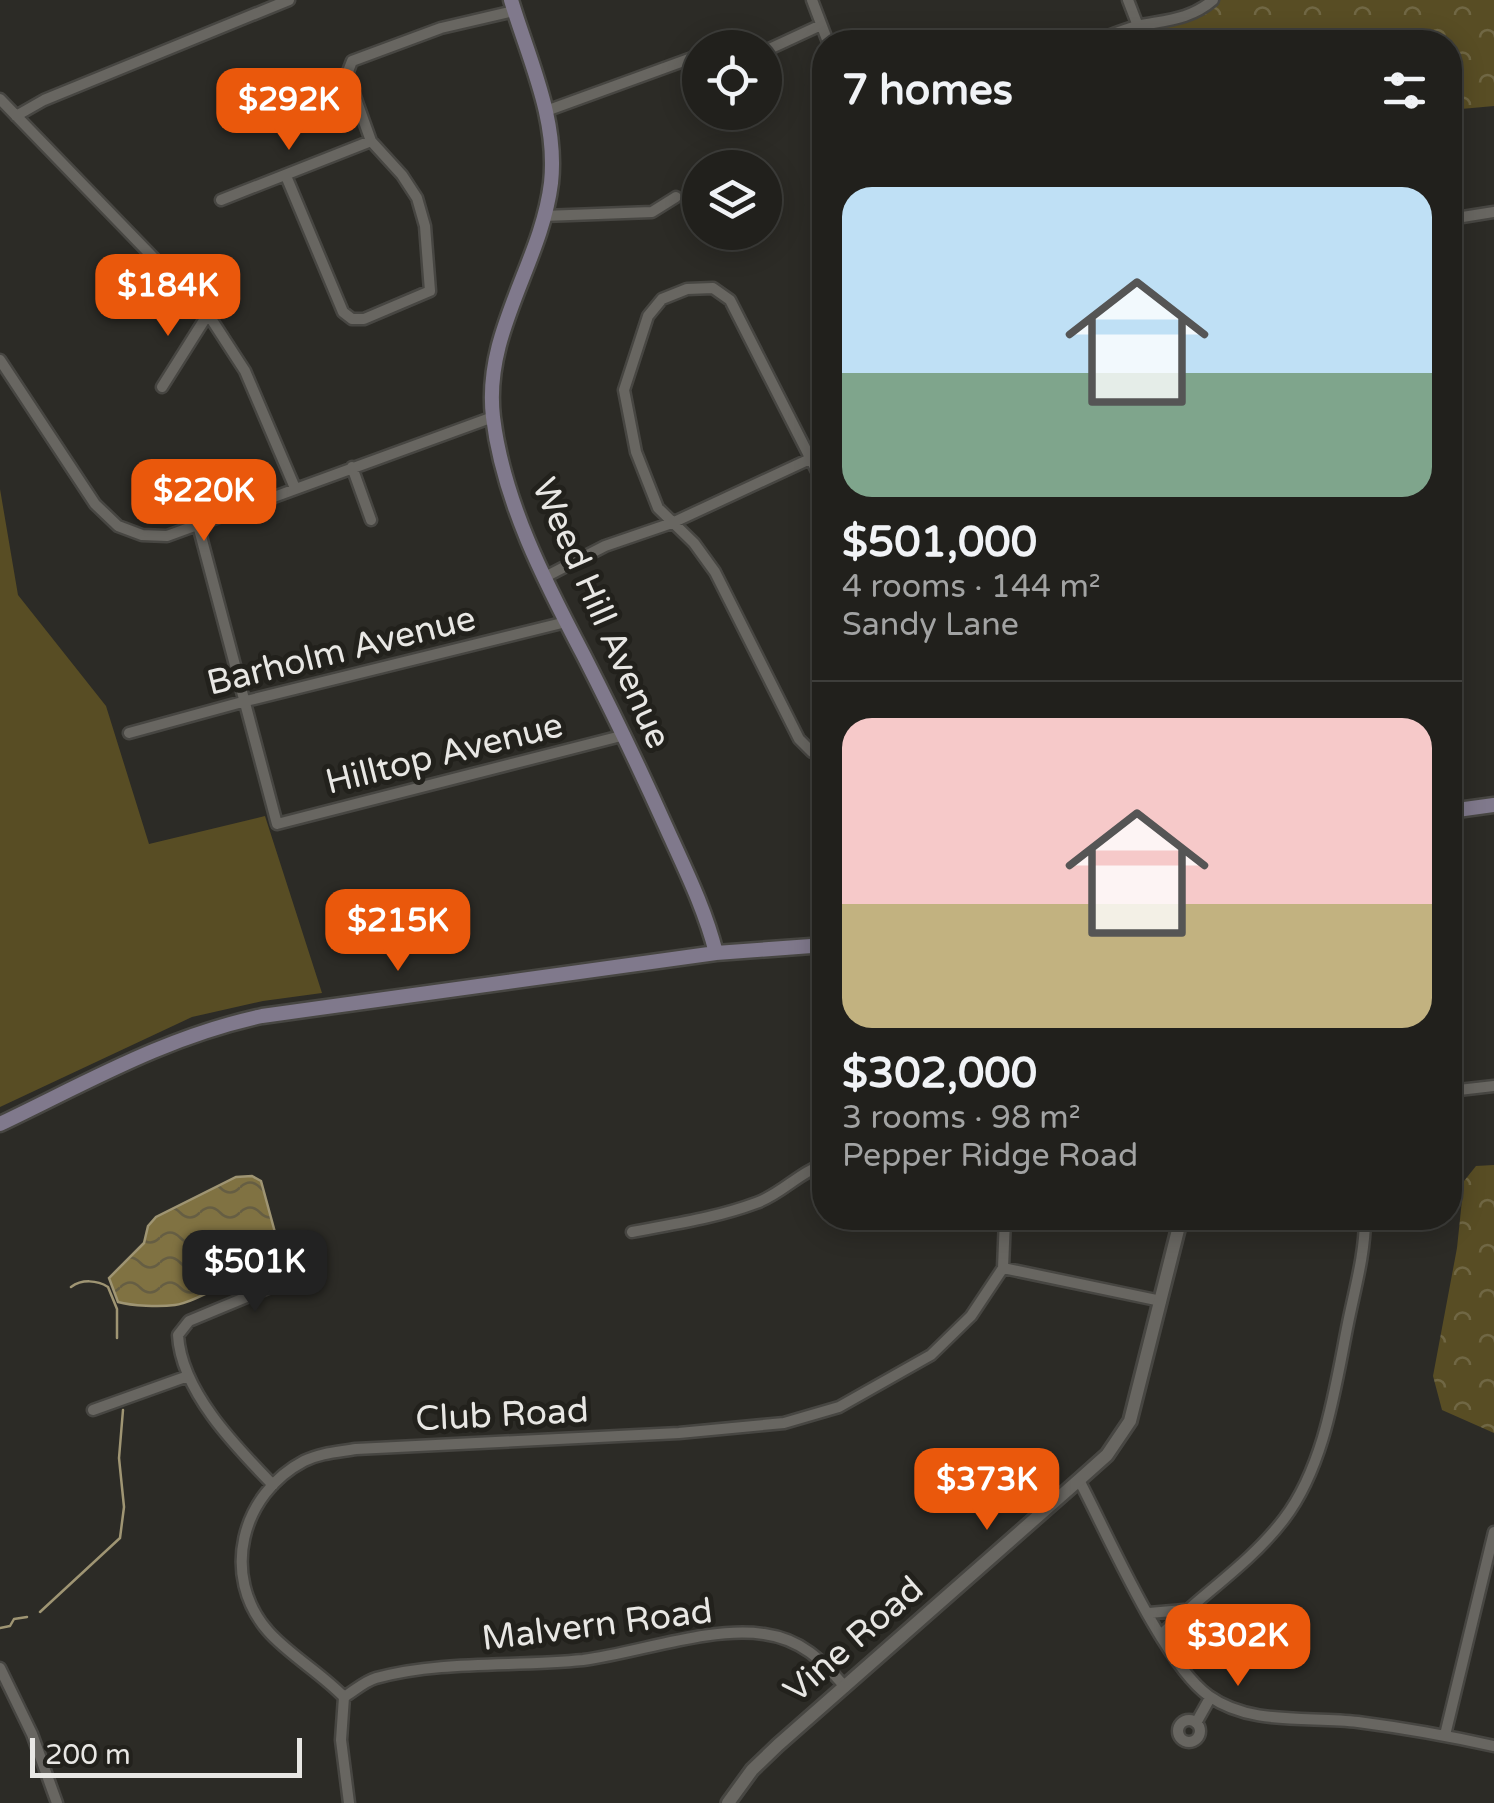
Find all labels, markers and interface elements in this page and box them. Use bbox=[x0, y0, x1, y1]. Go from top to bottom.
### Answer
map controls bbox=[682, 30, 782, 250]
button: locate bbox=[682, 30, 782, 130]
icon: filters bbox=[1377, 63, 1432, 118]
text: 7 homes bbox=[842, 65, 1013, 116]
pin: $292K bbox=[219, 68, 359, 153]
text: $292K bbox=[238, 81, 340, 119]
button: layers bbox=[682, 150, 782, 250]
icon: home bbox=[1047, 252, 1227, 432]
pin: $184K bbox=[98, 254, 238, 339]
text: $184K bbox=[117, 267, 219, 305]
pin: $220K bbox=[134, 459, 274, 544]
text: $220K bbox=[153, 472, 255, 510]
street label: Weed Hill Avenue bbox=[523, 472, 679, 755]
text: $501,000 bbox=[842, 517, 1037, 568]
text: 4 rooms · 144 m² bbox=[842, 568, 1101, 606]
street label: Barholm Avenue bbox=[203, 597, 480, 705]
text: Sandy Lane bbox=[842, 606, 1019, 644]
street label: Hilltop Avenue bbox=[321, 704, 567, 804]
icon: home bbox=[1047, 783, 1227, 963]
pin: $215K bbox=[328, 889, 468, 974]
text: $215K bbox=[347, 902, 449, 940]
text: $302,000 bbox=[842, 1048, 1037, 1099]
text: 3 rooms · 98 m² bbox=[842, 1099, 1081, 1137]
text: Pepper Ridge Road bbox=[842, 1137, 1138, 1175]
pin: $501K bbox=[185, 1230, 325, 1315]
text: $501K bbox=[204, 1243, 306, 1281]
street label: Club Road bbox=[414, 1389, 590, 1441]
pin: $373K bbox=[917, 1448, 1057, 1533]
text: $373K bbox=[936, 1461, 1038, 1499]
street label: Vine Road bbox=[775, 1568, 932, 1712]
street label: Malvern Road bbox=[479, 1590, 715, 1660]
pin: $302K bbox=[1168, 1604, 1308, 1689]
text: $302K bbox=[1187, 1617, 1289, 1655]
scale bar bbox=[30, 1733, 302, 1778]
text: 200 m bbox=[45, 1738, 131, 1772]

